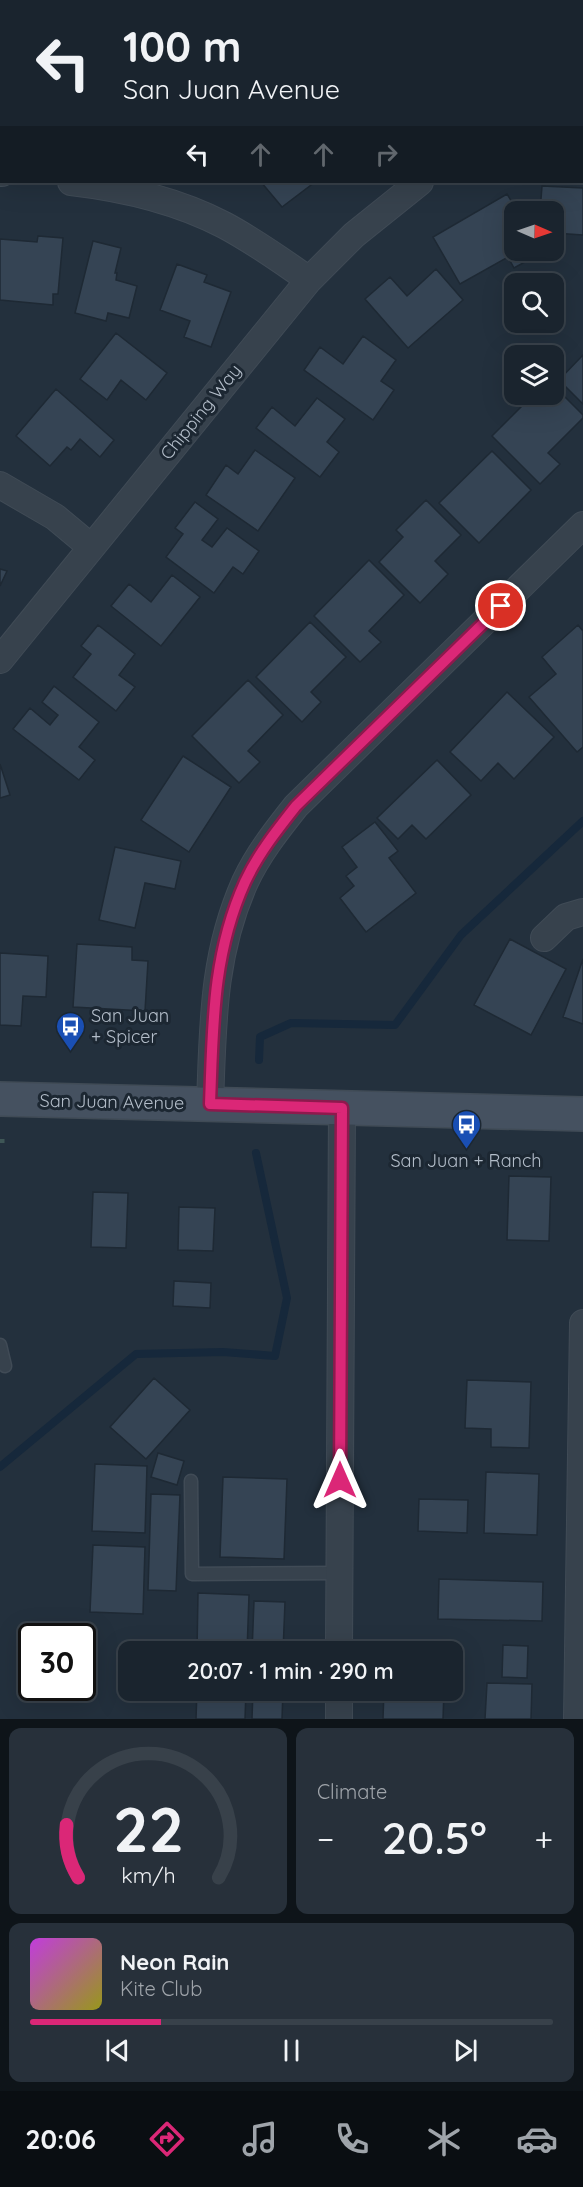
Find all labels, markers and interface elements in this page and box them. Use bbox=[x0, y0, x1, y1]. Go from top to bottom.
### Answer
text: 100 m bbox=[123, 20, 241, 73]
icon: left bbox=[24, 24, 102, 102]
text: San Juan Avenue bbox=[123, 72, 340, 106]
icon: left bbox=[181, 138, 214, 171]
icon: ahead bbox=[244, 138, 277, 171]
icon: ahead bbox=[307, 138, 340, 171]
icon: right bbox=[370, 138, 403, 171]
north arrow bbox=[504, 201, 564, 261]
map controls bbox=[504, 201, 564, 405]
button: search bbox=[504, 273, 564, 333]
button: layers bbox=[504, 345, 564, 405]
street label: Chipping Way bbox=[155, 359, 246, 464]
pin bbox=[475, 580, 526, 631]
icon: arrive bbox=[484, 589, 517, 622]
place label: San Juan + Spicer bbox=[91, 1004, 169, 1048]
bus stop icon: San Juan + Spicer bbox=[54, 1010, 86, 1052]
street label: San Juan Avenue bbox=[39, 1089, 185, 1114]
bus stop icon: San Juan + Ranch bbox=[450, 1108, 482, 1150]
place label: San Juan + Ranch bbox=[390, 1149, 542, 1172]
position arrow bbox=[308, 1448, 372, 1512]
speed limit sign: 30 bbox=[18, 1623, 96, 1701]
text: 20:07 · 1 min · 290 m bbox=[187, 1657, 394, 1685]
text: Climate bbox=[317, 1779, 387, 1804]
text: 22 bbox=[112, 1790, 184, 1868]
text: 20.5° bbox=[382, 1809, 487, 1865]
text: − bbox=[317, 1818, 334, 1859]
text: + bbox=[534, 1818, 553, 1859]
text: km/h bbox=[121, 1862, 175, 1888]
text: Neon Rain bbox=[120, 1948, 229, 1976]
text: Kite Club bbox=[120, 1976, 202, 2001]
icon: previous bbox=[101, 2034, 134, 2067]
icon: pause bbox=[275, 2034, 308, 2067]
icon: next bbox=[449, 2034, 482, 2067]
icon: directions bbox=[146, 2118, 188, 2160]
icon: music bbox=[239, 2118, 281, 2160]
icon: phone bbox=[331, 2118, 373, 2160]
icon: climate bbox=[423, 2118, 465, 2160]
icon: car bbox=[516, 2118, 558, 2160]
text: 20:06 bbox=[25, 2122, 96, 2156]

